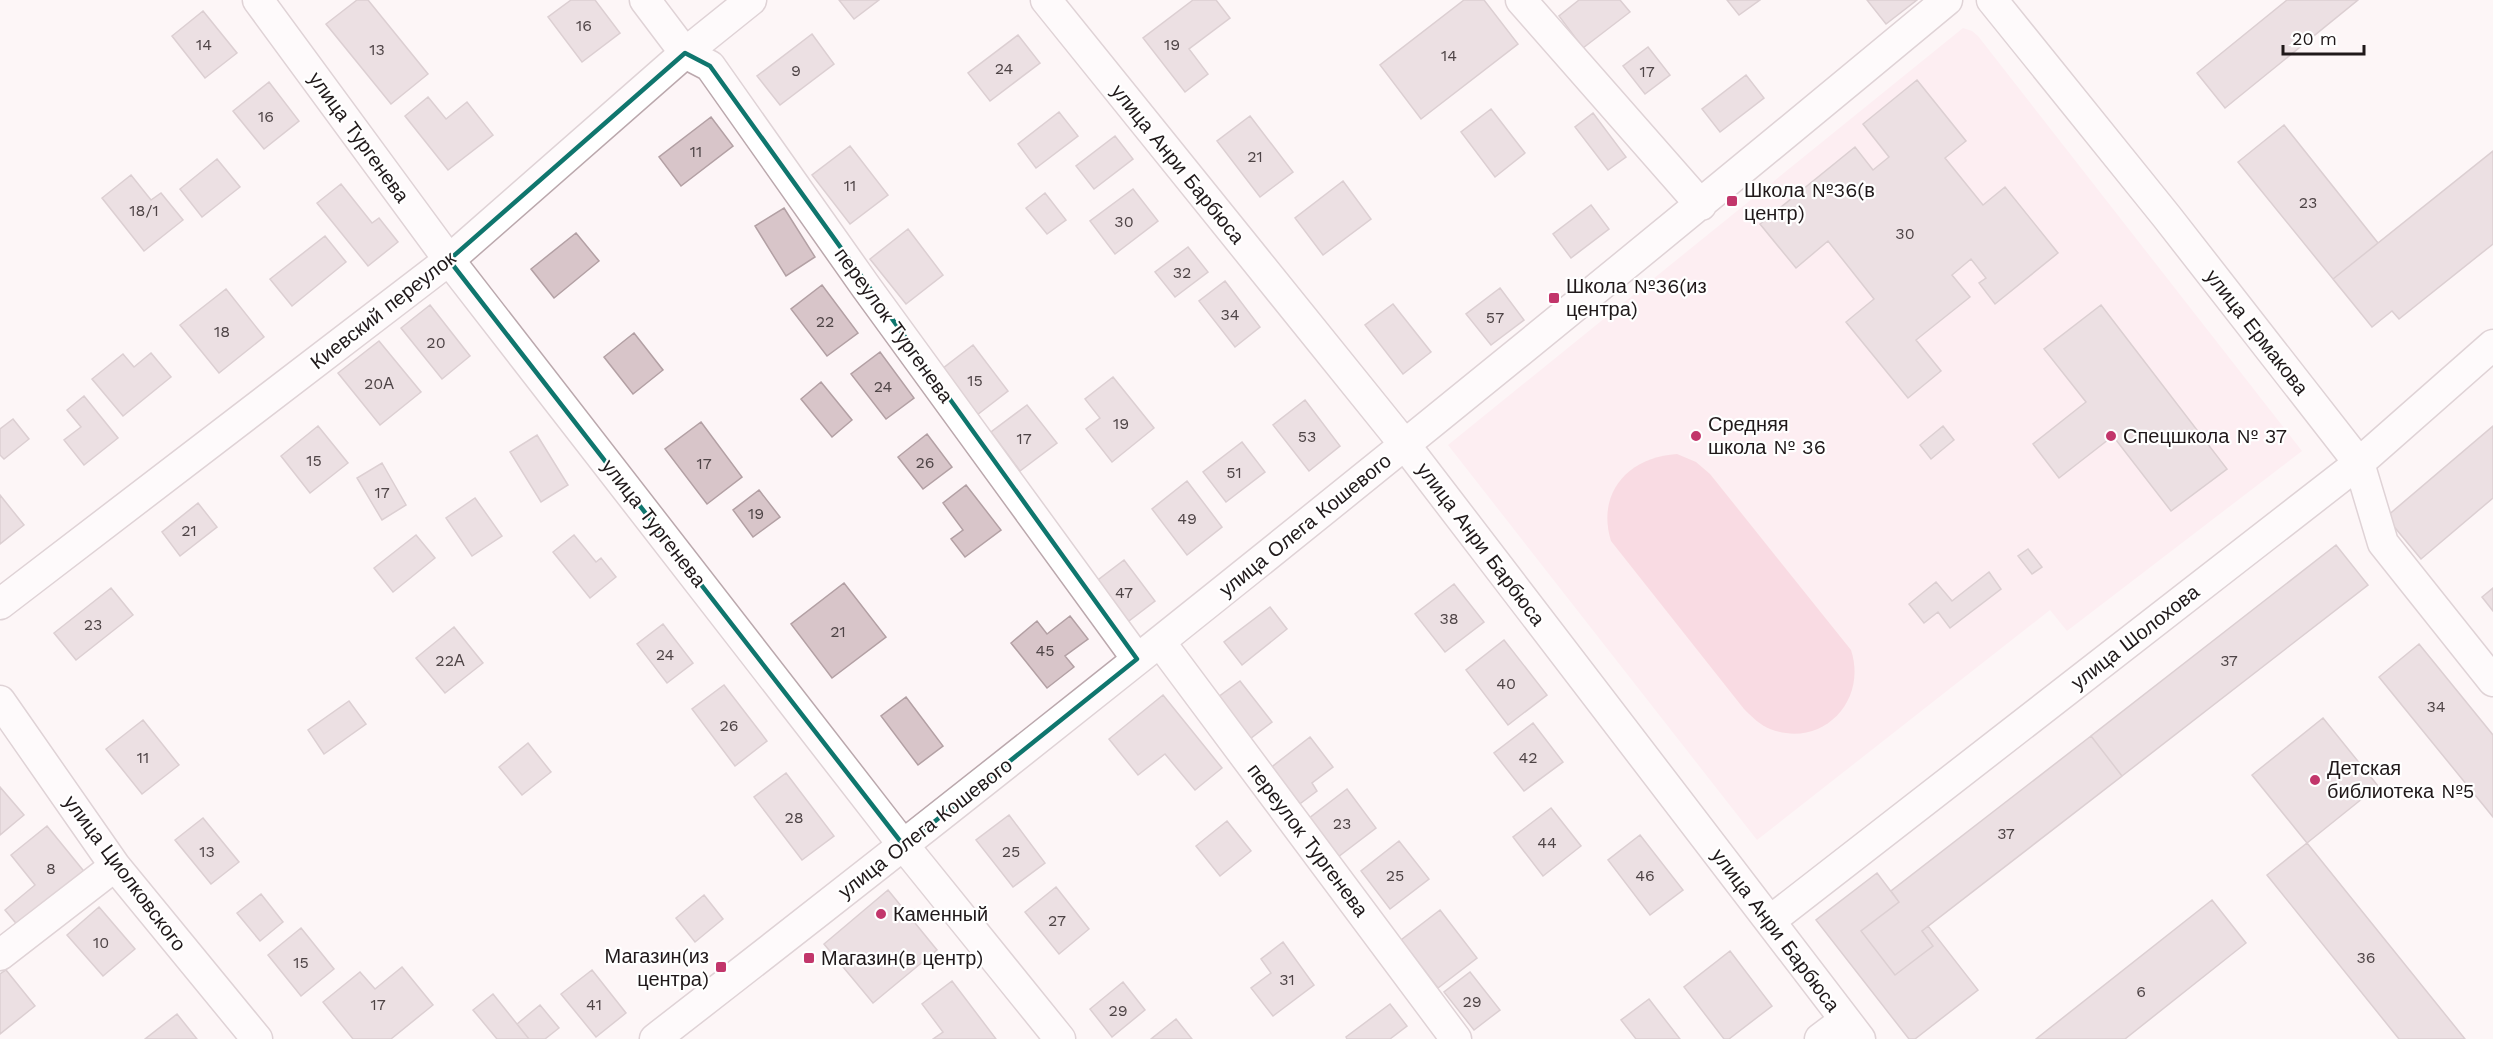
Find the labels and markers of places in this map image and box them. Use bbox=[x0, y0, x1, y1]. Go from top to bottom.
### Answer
place label: Школа №36(в центр) bbox=[1744, 178, 1875, 225]
marker: Школа №36(в центр) bbox=[1725, 194, 1739, 208]
place label: Школа №36(из центра) bbox=[1566, 274, 1707, 321]
marker: Школа №36(из центра) bbox=[1547, 291, 1561, 305]
place label: Средняя школа № 36 bbox=[1708, 412, 1826, 459]
place label: Спецшкола № 37 bbox=[2123, 424, 2287, 448]
marker: Средняя школа № 36 bbox=[1689, 429, 1703, 443]
marker: Спецшкола № 37 bbox=[2104, 429, 2118, 443]
place label: Детская библиотека №5 bbox=[2327, 756, 2474, 803]
marker: Детская библиотека №5 bbox=[2308, 773, 2322, 787]
place label: Каменный bbox=[893, 902, 988, 926]
marker: Каменный bbox=[874, 907, 888, 921]
place label: Магазин(из центра) bbox=[605, 944, 709, 991]
place label: Магазин(в центр) bbox=[821, 946, 983, 970]
marker: Магазин(в центр) bbox=[802, 951, 816, 965]
marker: Магазин(из центра) bbox=[714, 960, 728, 974]

